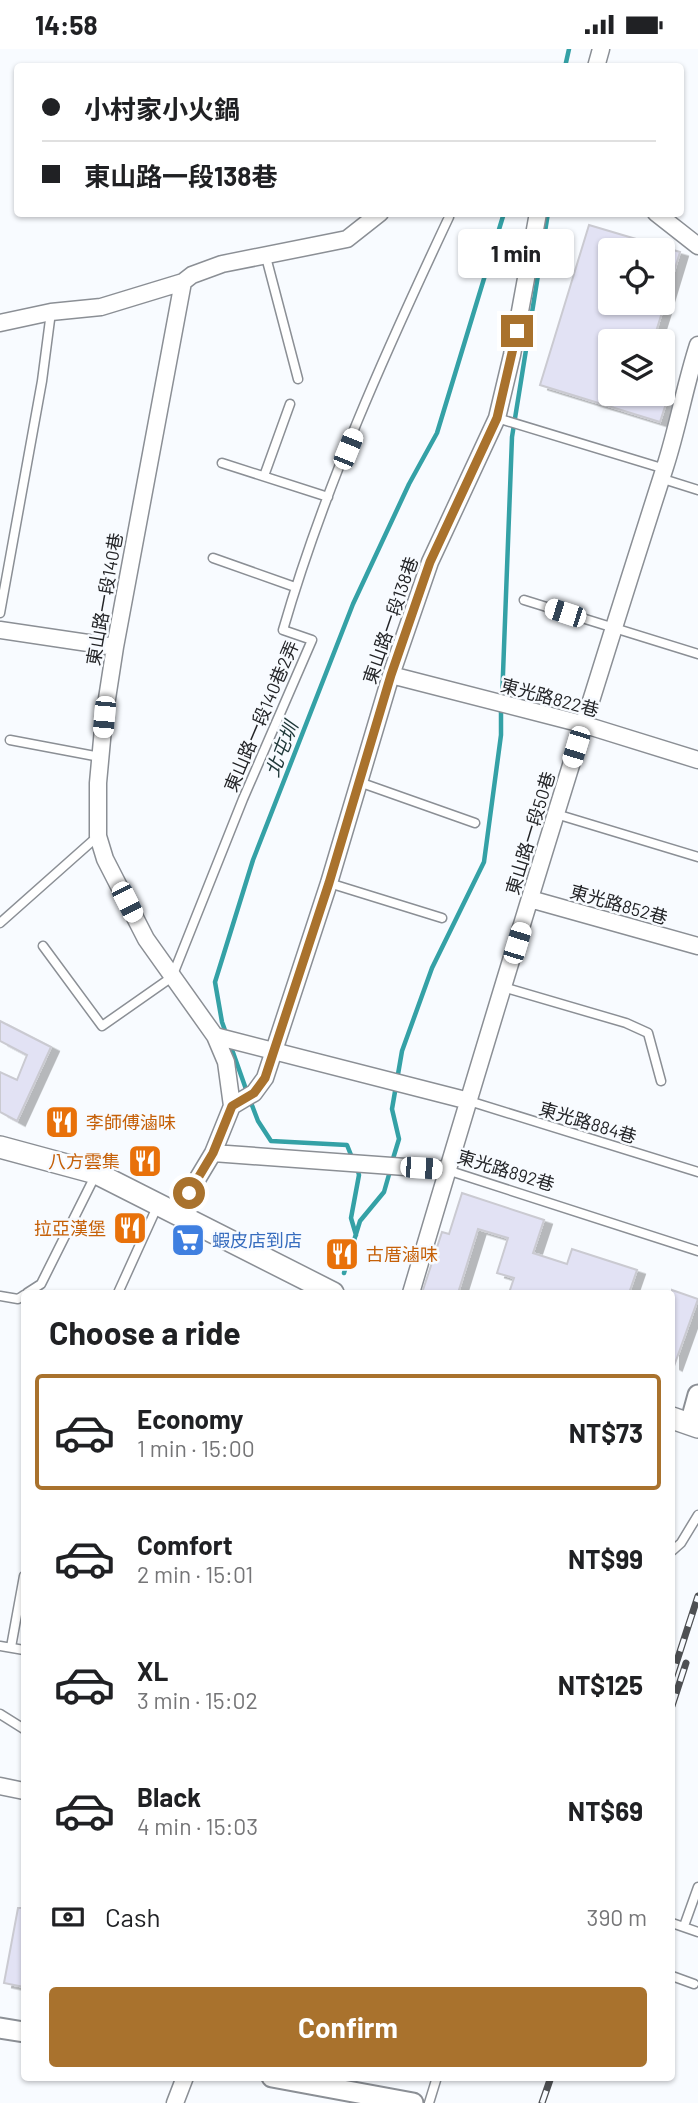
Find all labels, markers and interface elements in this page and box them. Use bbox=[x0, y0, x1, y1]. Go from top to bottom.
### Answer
text: 14:58 bbox=[35, 9, 97, 40]
text: 小村家小火鍋 bbox=[84, 93, 240, 124]
text: 東山路一段138巷 bbox=[84, 160, 277, 191]
callout: 1 min bbox=[459, 229, 575, 279]
map controls bbox=[598, 238, 675, 406]
button: locate bbox=[598, 238, 675, 315]
text: 1 min bbox=[491, 239, 541, 267]
route end bbox=[501, 315, 533, 347]
button: layers bbox=[598, 329, 675, 406]
car bbox=[331, 426, 366, 472]
street label: 東山路一段140巷 bbox=[81, 531, 127, 667]
street label: 東山路一段138巷 bbox=[358, 554, 422, 686]
car bbox=[542, 597, 589, 629]
street label: 東山路一段140巷2弄 bbox=[219, 637, 303, 795]
street label: 東光路822巷 bbox=[499, 673, 601, 721]
car bbox=[92, 695, 117, 739]
water label: 北屯圳 bbox=[260, 715, 303, 780]
car bbox=[560, 724, 593, 770]
street label: 東山路一段50巷 bbox=[501, 769, 559, 897]
car bbox=[109, 879, 146, 925]
street label: 東光路852巷 bbox=[568, 880, 670, 928]
car bbox=[501, 920, 534, 966]
street label: 東光路884巷 bbox=[537, 1097, 639, 1147]
restaurant icon: 李師傅滷味 bbox=[43, 1103, 81, 1141]
place label: 李師傅滷味 bbox=[86, 1111, 176, 1133]
restaurant icon: 八方雲集 bbox=[126, 1142, 164, 1180]
street label: 東光路892巷 bbox=[455, 1145, 557, 1195]
place label: 八方雲集 bbox=[48, 1150, 120, 1172]
car bbox=[400, 1156, 443, 1180]
route start bbox=[173, 1177, 205, 1209]
restaurant icon: 拉亞漢堡 bbox=[111, 1209, 149, 1247]
place label: 拉亞漢堡 bbox=[34, 1217, 106, 1239]
supermarket icon: 蝦皮店到店 bbox=[169, 1221, 207, 1259]
place label: 蝦皮店到店 bbox=[212, 1229, 302, 1251]
restaurant icon: 古厝滷味 bbox=[323, 1235, 361, 1273]
place label: 古厝滷味 bbox=[366, 1243, 438, 1265]
text: Choose a ride bbox=[49, 1313, 241, 1351]
icon: car bbox=[53, 1401, 116, 1464]
text: Economy bbox=[137, 1403, 243, 1434]
text: NT$73 bbox=[569, 1417, 643, 1448]
text: 1 min · 15:00 bbox=[137, 1434, 255, 1462]
icon: car bbox=[53, 1527, 116, 1590]
text: Comfort bbox=[137, 1529, 233, 1560]
text: NT$99 bbox=[568, 1543, 643, 1574]
text: 2 min · 15:01 bbox=[137, 1560, 253, 1588]
icon: car bbox=[53, 1653, 116, 1716]
text: XL bbox=[137, 1655, 168, 1686]
text: NT$125 bbox=[558, 1669, 643, 1700]
text: 3 min · 15:02 bbox=[137, 1686, 258, 1714]
icon: car bbox=[53, 1779, 116, 1842]
text: Black bbox=[137, 1781, 201, 1812]
text: NT$69 bbox=[568, 1795, 643, 1826]
text: 4 min · 15:03 bbox=[137, 1812, 258, 1840]
icon: cash bbox=[49, 1898, 87, 1936]
text: Cash bbox=[105, 1901, 160, 1932]
text: 390 m bbox=[587, 1903, 647, 1931]
button: Confirm bbox=[49, 1987, 647, 2067]

